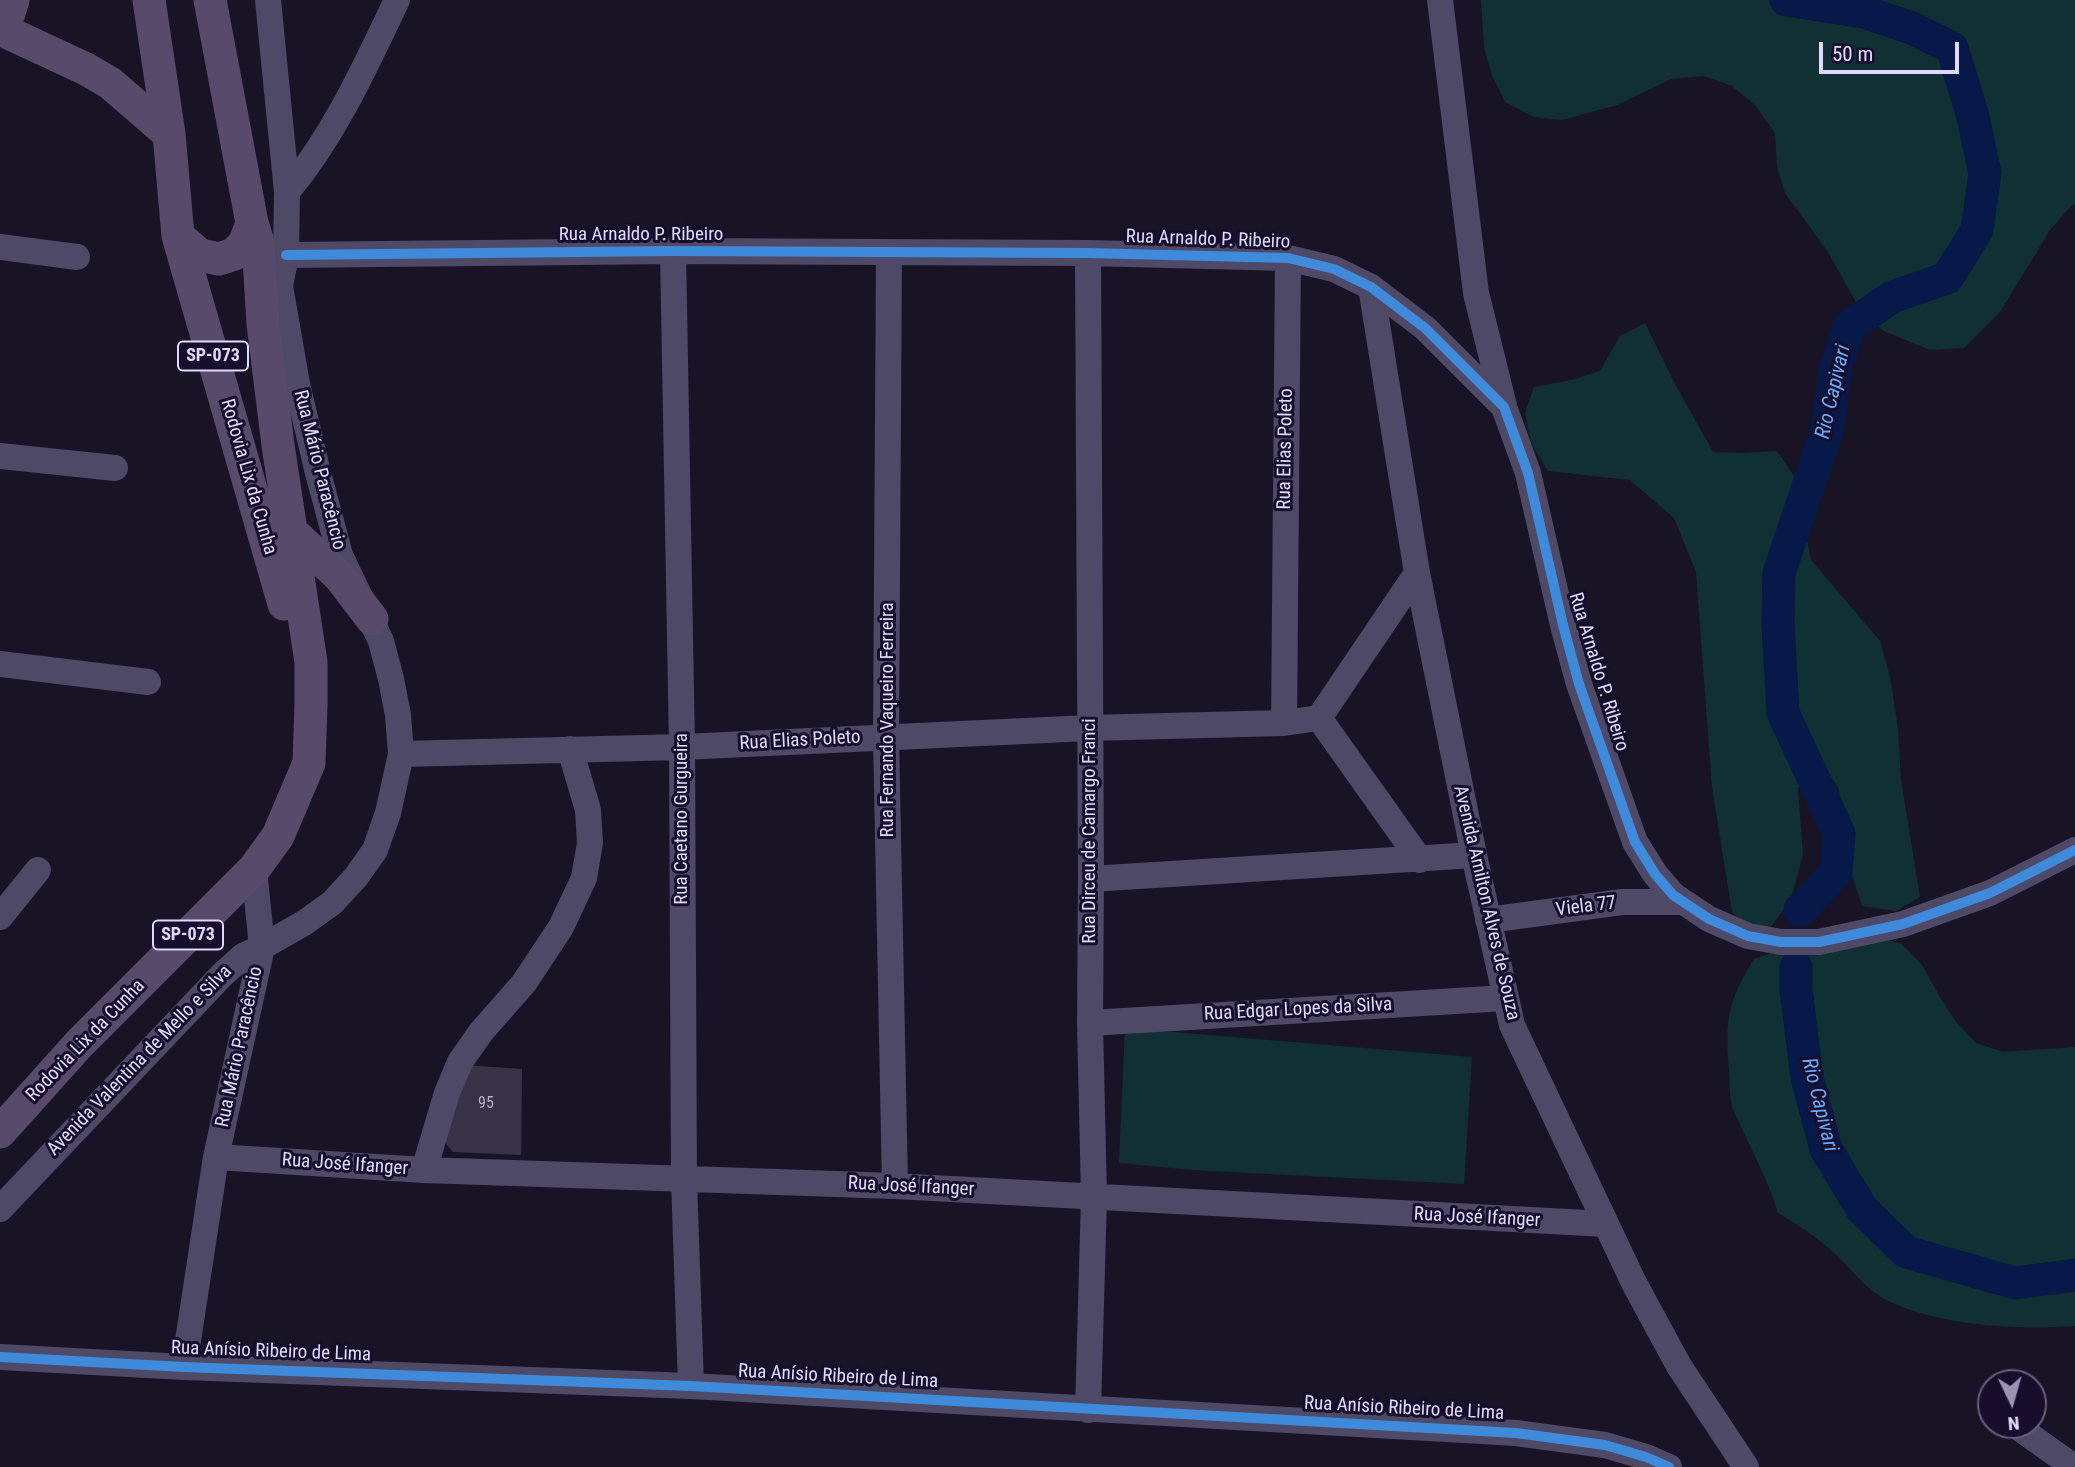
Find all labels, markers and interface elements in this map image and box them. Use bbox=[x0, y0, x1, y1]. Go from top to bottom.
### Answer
scale bar bbox=[1823, 28, 1963, 72]
text: 50 m bbox=[1832, 42, 1873, 66]
street label: Rua Arnaldo P. Ribeiro bbox=[559, 224, 723, 246]
street label: Rua Arnaldo P. Ribeiro bbox=[1125, 226, 1291, 254]
road number: SP-073 bbox=[178, 342, 248, 370]
water label: Rio Capivari bbox=[1811, 343, 1857, 441]
street label: Rua Mário Paracêncio bbox=[288, 388, 350, 552]
street label: Rua Elias Poleto bbox=[1274, 388, 1298, 510]
street label: Rodovia Lix da Cunha bbox=[215, 397, 281, 557]
street label: Rua Arnaldo P. Ribeiro bbox=[1563, 590, 1633, 754]
street label: Rua Fernando Vaqueiro Ferreira bbox=[877, 602, 899, 838]
street label: Rua Dirceu de Camargo Franci bbox=[1079, 718, 1101, 944]
street label: Rua Elias Poleto bbox=[739, 726, 861, 756]
street label: Rua Caetano Gurgueira bbox=[671, 733, 693, 905]
street label: Avenida Amilton Alves de Souza bbox=[1448, 783, 1524, 1023]
street label: Viela 77 bbox=[1555, 892, 1617, 922]
road number: SP-073 bbox=[153, 920, 223, 950]
street label: Avenida Valentina de Mello e Silva bbox=[43, 961, 237, 1161]
street label: Rua Mário Paracêncio bbox=[212, 965, 268, 1129]
street label: Rodovia Lix da Cunha bbox=[22, 975, 150, 1107]
street label: Rua Edgar Lopes da Silva bbox=[1203, 994, 1393, 1026]
water label: Rio Capivari bbox=[1795, 1056, 1843, 1154]
house number: 95 bbox=[478, 1094, 494, 1114]
street label: Rua José Ifanger bbox=[281, 1149, 409, 1181]
street label: Rua José Ifanger bbox=[847, 1172, 975, 1202]
street label: Rua José Ifanger bbox=[1413, 1203, 1541, 1233]
street label: Rua Anísio Ribeiro de Lima bbox=[170, 1337, 372, 1367]
street label: Rua Anísio Ribeiro de Lima bbox=[737, 1360, 939, 1394]
north arrow bbox=[1977, 1369, 2047, 1439]
street label: Rua Anísio Ribeiro de Lima bbox=[1303, 1392, 1505, 1426]
text: N bbox=[2007, 1411, 2021, 1435]

